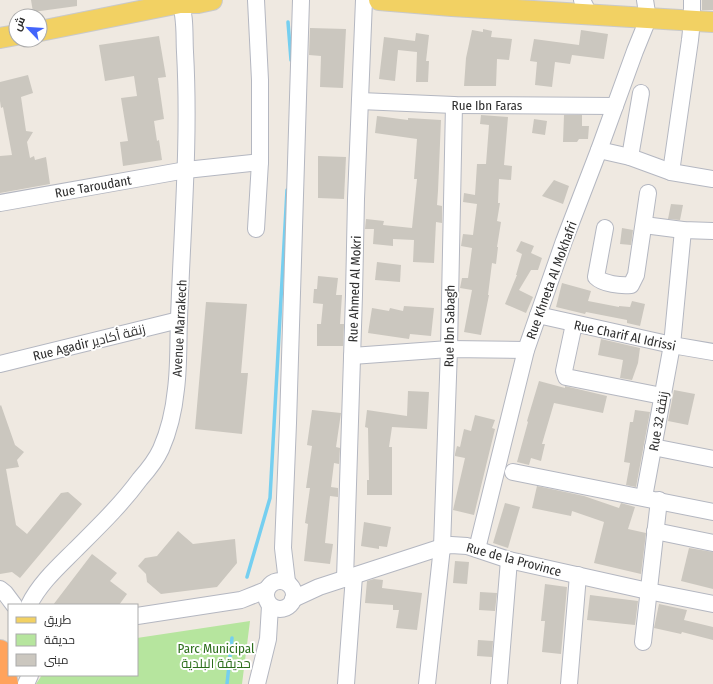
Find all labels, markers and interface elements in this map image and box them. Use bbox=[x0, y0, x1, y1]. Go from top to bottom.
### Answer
north arrow bbox=[8, 8, 48, 48]
text: ش bbox=[11, 15, 28, 33]
street label: Rue Ibn Faras bbox=[452, 98, 523, 113]
street label: Rue Taroudant bbox=[54, 172, 133, 201]
street label: Rue Khneta Al Mokhafri bbox=[523, 219, 580, 341]
street label: Rue Ahmed Al Mokri bbox=[345, 235, 364, 343]
street label: Avenue Marrakech bbox=[169, 279, 190, 377]
street label: Rue Ibn Sabagh bbox=[441, 285, 458, 367]
street label: Rue Charif Al Idrissi bbox=[573, 317, 677, 354]
street label: Rue Agadir زنقة أكادير bbox=[31, 320, 147, 364]
street label: Rue 32 زنقة bbox=[646, 390, 671, 452]
street label: Rue de la Province bbox=[465, 540, 563, 579]
legend bbox=[8, 604, 138, 676]
text: طريق bbox=[44, 613, 72, 627]
text: حديقة bbox=[44, 633, 75, 647]
park label: Parc Municipal حديقة البلدية bbox=[178, 641, 255, 671]
text: مبنى bbox=[44, 653, 69, 667]

